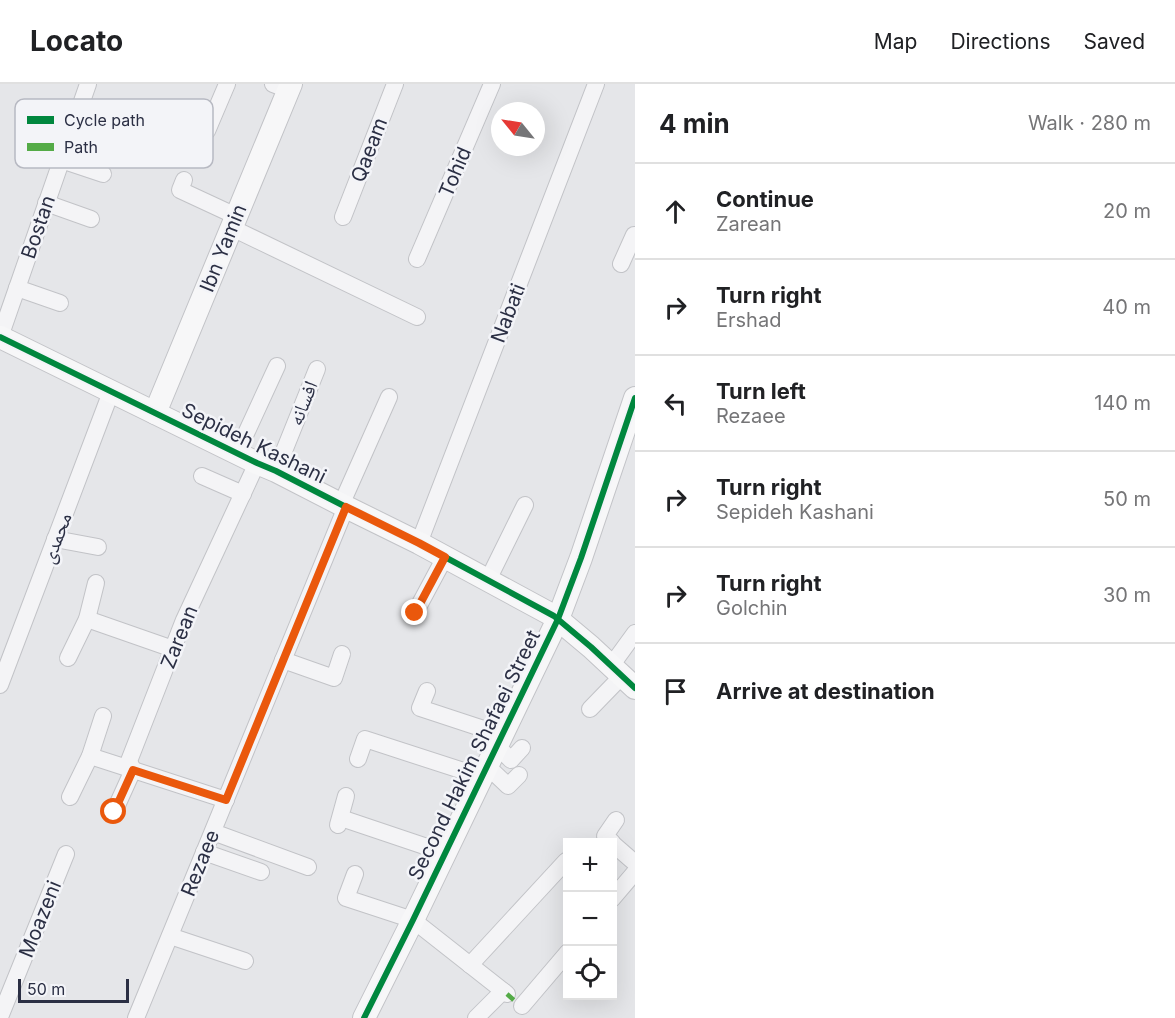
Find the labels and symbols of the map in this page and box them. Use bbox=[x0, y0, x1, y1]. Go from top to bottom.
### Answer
legend bbox=[15, 99, 213, 168]
north arrow bbox=[491, 102, 545, 156]
text: Cycle path bbox=[64, 110, 145, 130]
street label: Qaeam bbox=[346, 114, 392, 186]
text: Path bbox=[64, 137, 98, 157]
street label: Tohid bbox=[434, 143, 476, 201]
street label: Bostan bbox=[16, 192, 60, 262]
street label: Ibn Yamin bbox=[195, 201, 251, 295]
street label: Nabati bbox=[486, 280, 530, 346]
street label: افسانه bbox=[283, 377, 323, 429]
street label: Sepideh Kashani bbox=[178, 398, 330, 488]
street label: محمدی bbox=[35, 509, 77, 567]
route end bbox=[401, 599, 427, 625]
street label: Zarean bbox=[156, 602, 202, 672]
street label: Second Hakim Shafaei Street bbox=[403, 626, 545, 884]
route start bbox=[100, 798, 126, 824]
street label: Rezaee bbox=[176, 826, 224, 900]
street label: Moazeni bbox=[14, 877, 66, 961]
scale bar bbox=[18, 976, 129, 1004]

